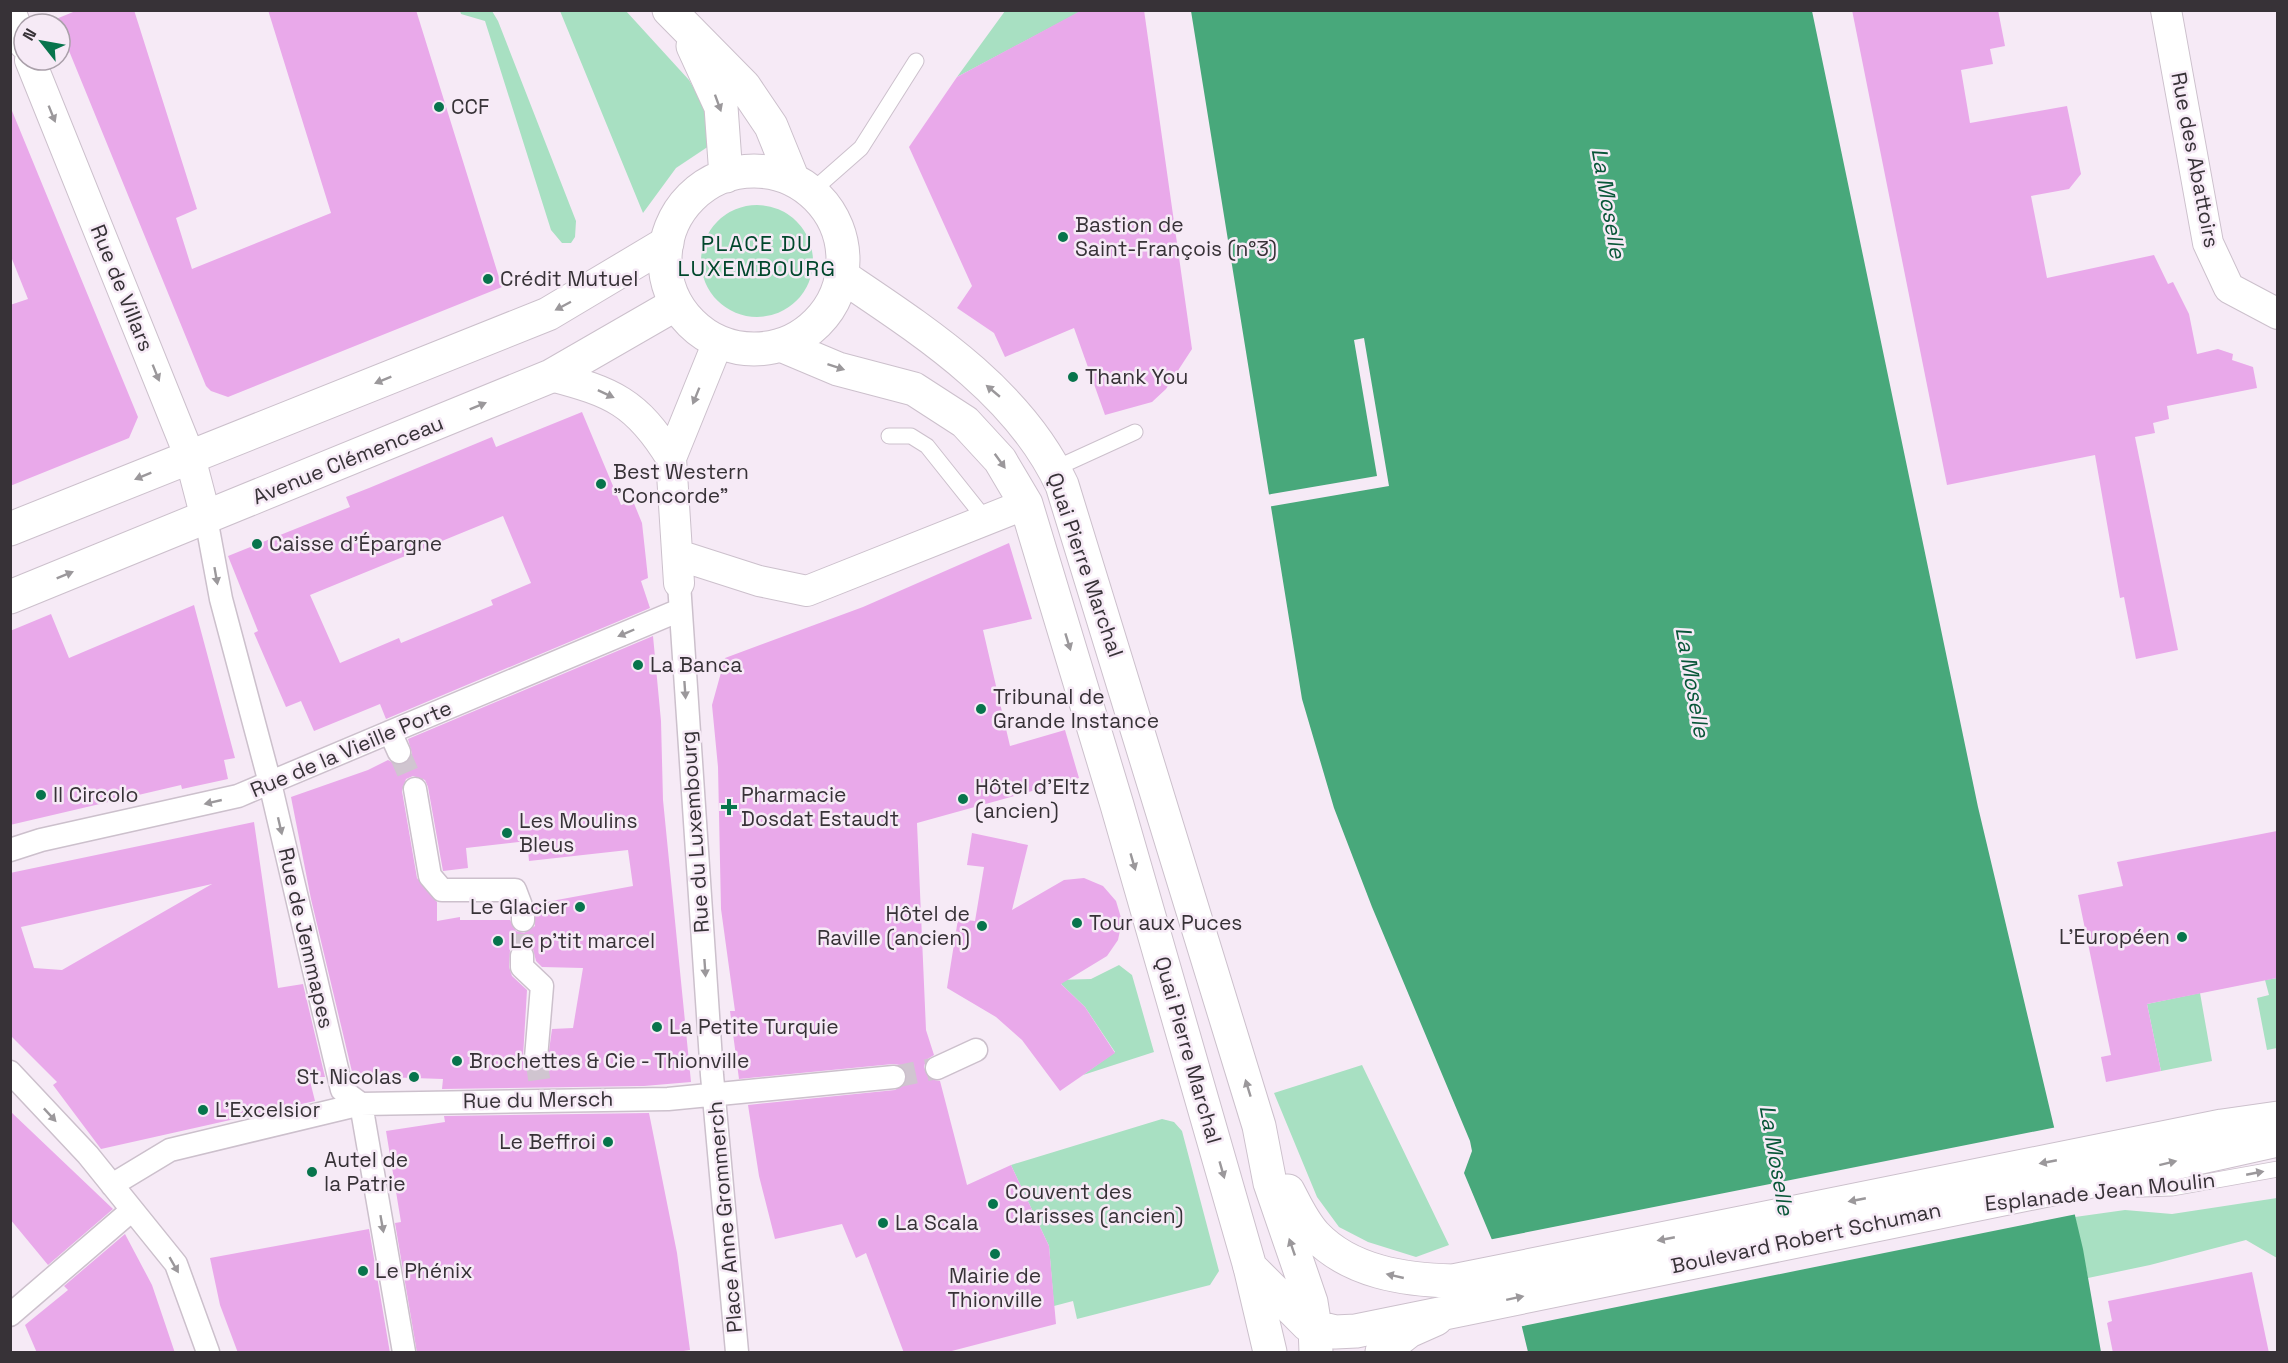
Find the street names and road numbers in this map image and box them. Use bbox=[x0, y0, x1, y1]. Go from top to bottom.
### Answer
street label: Rue des Abattoirs bbox=[2165, 70, 2226, 250]
street label: Rue de Villars bbox=[85, 220, 160, 355]
street label: Avenue Clémenceau bbox=[248, 409, 447, 510]
street label: Quai Pierre Marchal bbox=[1041, 469, 1130, 661]
street label: Rue de la Vieille Porte bbox=[246, 694, 456, 803]
street label: Rue du Luxembourg bbox=[674, 730, 715, 934]
street label: Rue de Jemmapes bbox=[273, 845, 340, 1031]
street label: Quai Pierre Marchal bbox=[1149, 953, 1228, 1147]
street label: Rue du Mersch bbox=[463, 1085, 613, 1114]
street label: Place Anne Grommerch bbox=[701, 1100, 748, 1334]
street label: Esplanade Jean Moulin bbox=[1983, 1166, 2216, 1217]
street label: Boulevard Robert Schuman bbox=[1668, 1196, 1943, 1279]

